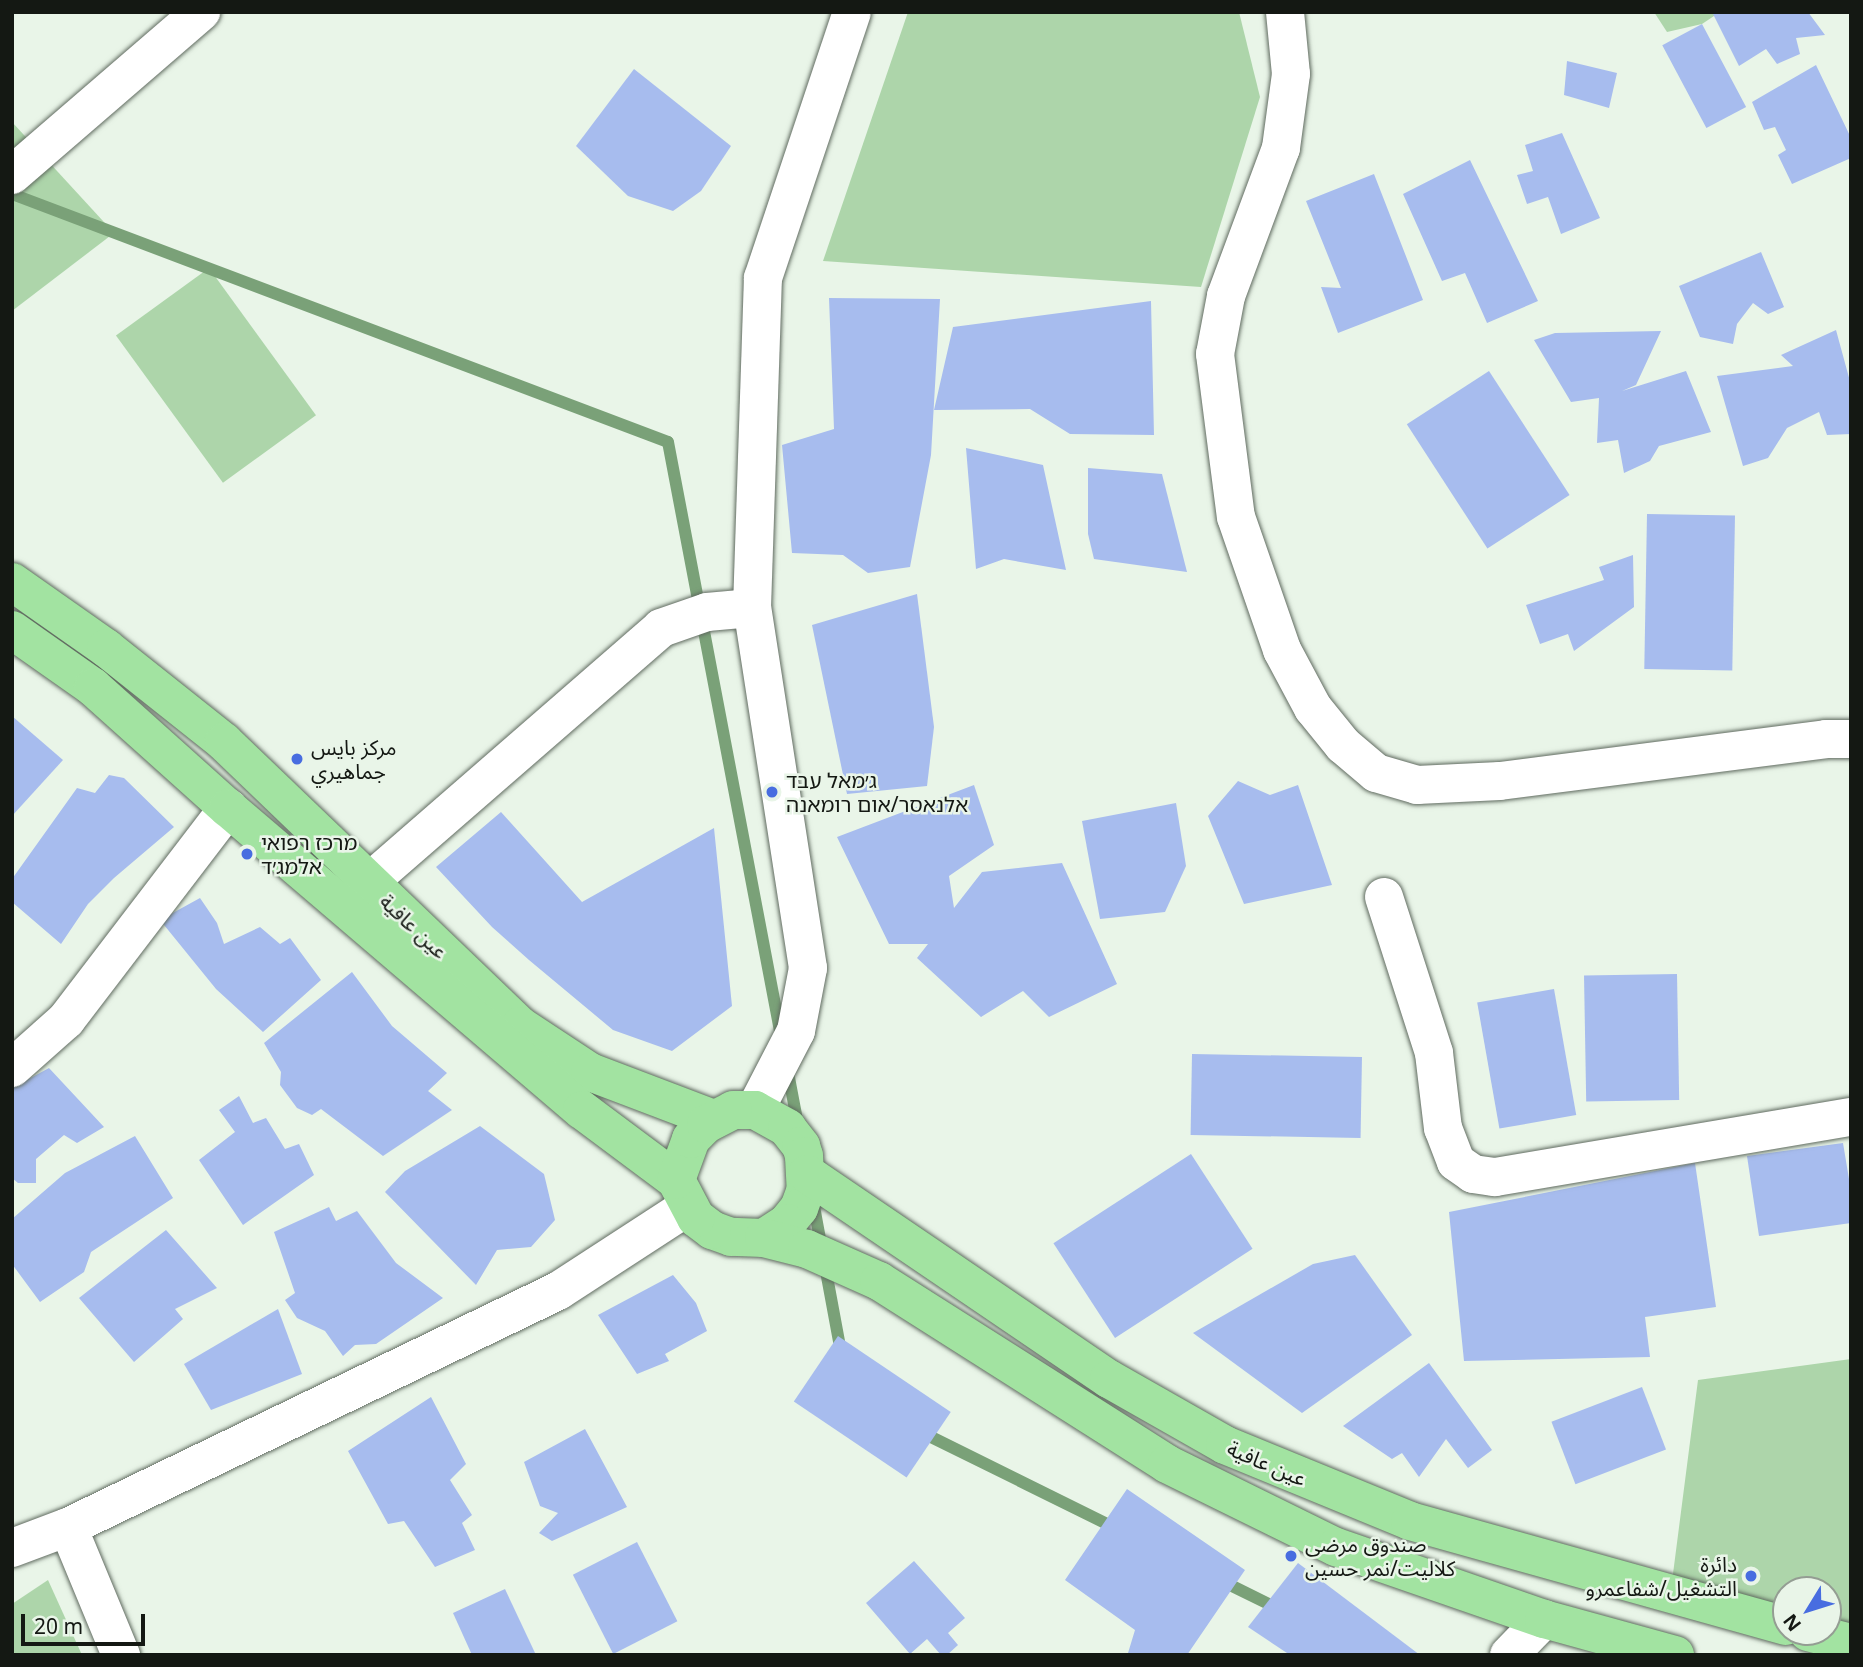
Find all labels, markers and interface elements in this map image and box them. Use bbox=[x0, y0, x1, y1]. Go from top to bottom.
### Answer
place label: مركز بايس جماهيري bbox=[311, 734, 397, 784]
marker: مركز بايس جماهيري bbox=[289, 751, 305, 767]
place label: ג׳מאל עבד אלנאסר/אום רומאנה bbox=[786, 767, 968, 817]
marker: ג׳מאל עבד אלנאסר/אום רומאנה bbox=[764, 784, 780, 800]
place label: מרכז רפואי אלמג׳ד bbox=[261, 829, 357, 879]
marker: מרכז רפואי אלמג׳ד bbox=[239, 846, 255, 862]
street label: عين عافية bbox=[375, 888, 453, 964]
street label: عين عافية bbox=[1224, 1435, 1310, 1491]
place label: صندوق مرضى كلاليت/نمر حسين bbox=[1305, 1531, 1455, 1581]
marker: صندوق مرضى كلاليت/نمر حسين bbox=[1283, 1548, 1299, 1564]
place label: دائرة التشغيل/شفاعمرو bbox=[1586, 1551, 1737, 1601]
marker: دائرة التشغيل/شفاعمرو bbox=[1743, 1568, 1759, 1584]
north arrow bbox=[1772, 1576, 1842, 1646]
scale bar bbox=[24, 1600, 149, 1644]
text: N bbox=[1777, 1609, 1807, 1637]
text: 20 m bbox=[34, 1612, 83, 1640]

